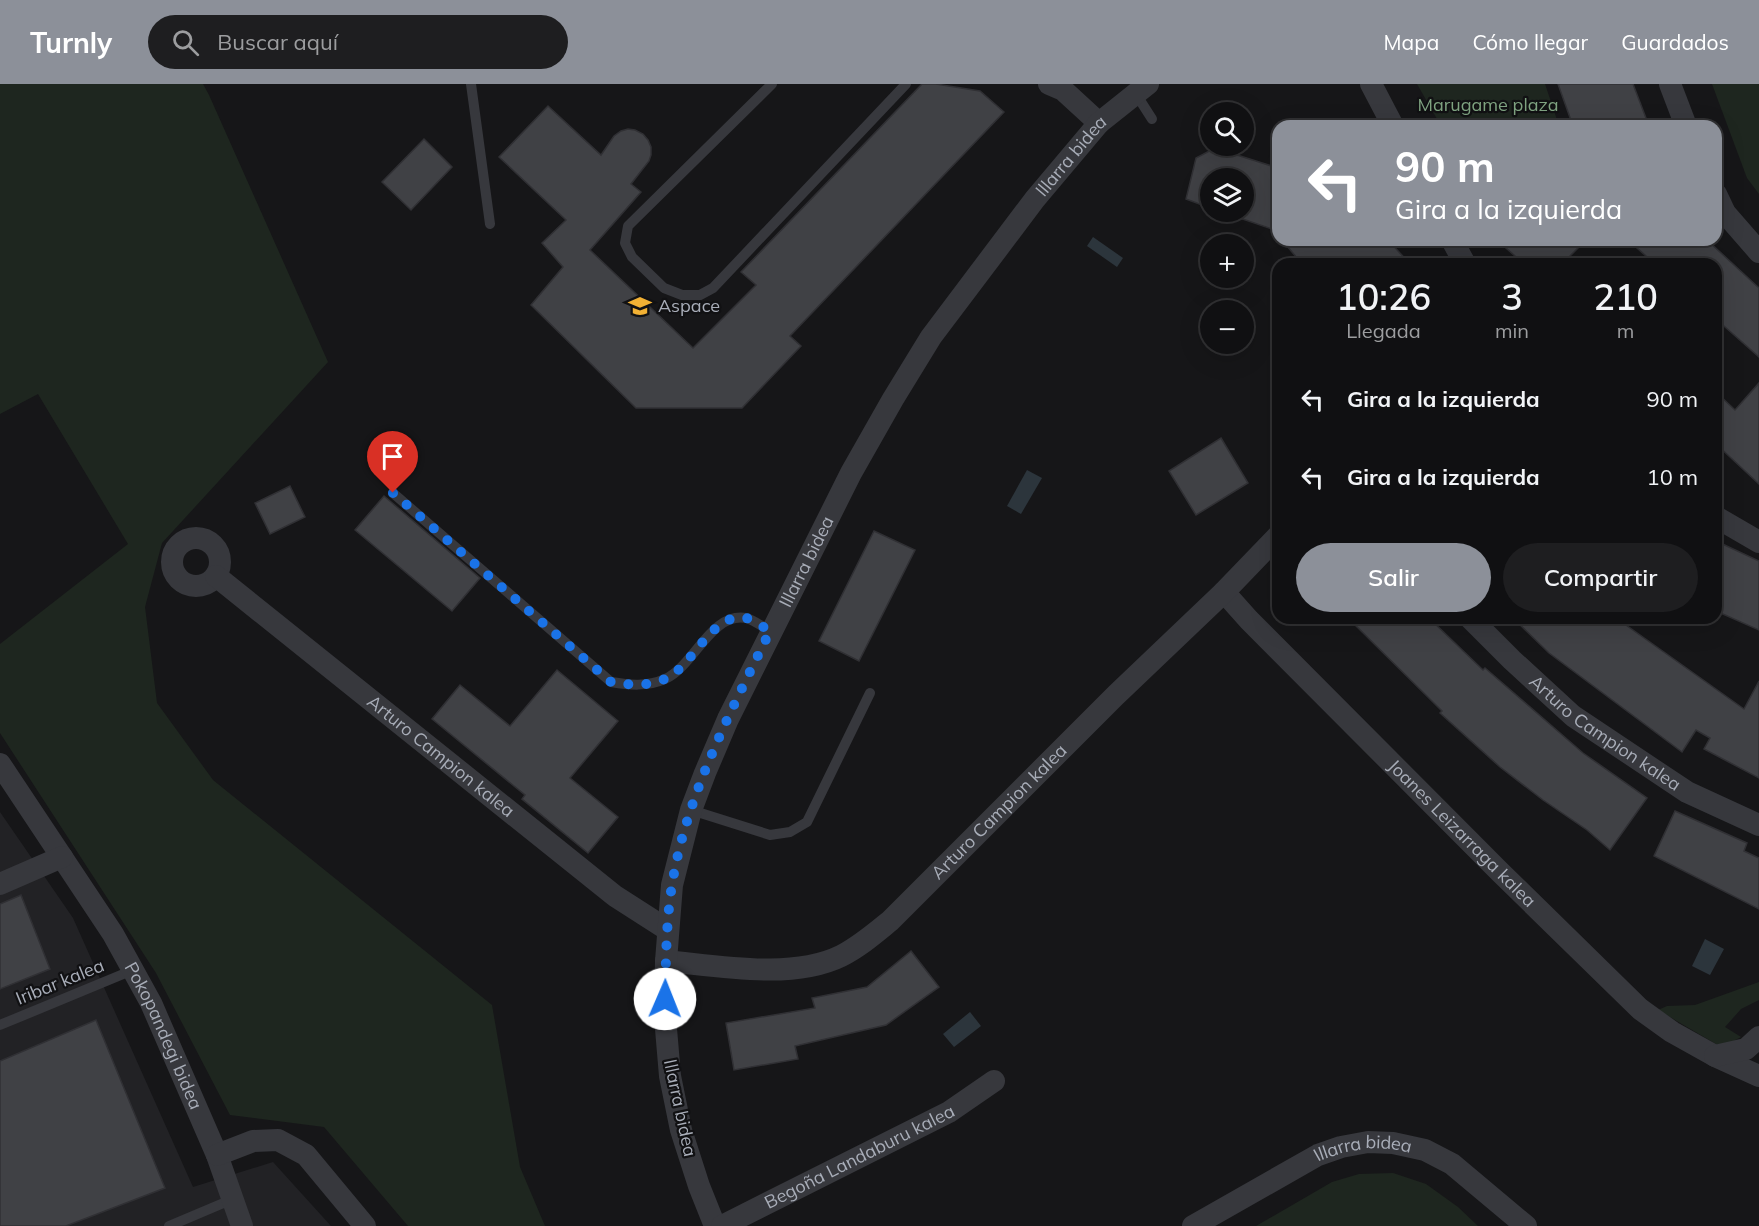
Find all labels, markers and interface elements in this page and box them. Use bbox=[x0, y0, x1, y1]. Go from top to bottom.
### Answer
search box bbox=[148, 15, 568, 69]
text: Turnly bbox=[30, 25, 112, 60]
icon: search bbox=[169, 26, 202, 59]
text: Buscar aquí bbox=[217, 28, 338, 56]
text: Mapa bbox=[1384, 29, 1439, 55]
text: Cómo llegar bbox=[1472, 29, 1588, 55]
text: Guardados bbox=[1621, 29, 1729, 55]
park label: Marugame plaza bbox=[1417, 93, 1559, 116]
map controls bbox=[1200, 102, 1254, 354]
button: search bbox=[1200, 102, 1254, 156]
street label: Illarra bidea bbox=[1030, 110, 1111, 201]
text: 90 m bbox=[1395, 140, 1495, 193]
icon: left bbox=[1296, 144, 1374, 222]
button: layers bbox=[1200, 168, 1254, 222]
text: Gira a la izquierda bbox=[1395, 192, 1622, 226]
button: + bbox=[1200, 234, 1254, 288]
text: 10:26 bbox=[1336, 274, 1431, 319]
text: 3 bbox=[1501, 274, 1523, 319]
text: 210 bbox=[1593, 274, 1658, 319]
school or university icon: Aspace bbox=[627, 293, 653, 319]
place label: Aspace bbox=[658, 294, 720, 317]
button: − bbox=[1200, 300, 1254, 354]
text: Llegada bbox=[1346, 318, 1421, 343]
text: min bbox=[1495, 318, 1529, 343]
text: m bbox=[1617, 318, 1634, 343]
icon: left bbox=[1296, 383, 1329, 416]
text: Gira a la izquierda bbox=[1347, 385, 1540, 413]
text: 90 m bbox=[1647, 385, 1698, 413]
pin bbox=[367, 431, 418, 493]
icon: arrive bbox=[376, 440, 409, 473]
icon: left bbox=[1296, 461, 1329, 494]
text: Gira a la izquierda bbox=[1347, 463, 1540, 491]
text: 10 m bbox=[1647, 463, 1698, 491]
street label: Illarra bidea bbox=[774, 512, 839, 611]
button: Salir bbox=[1296, 543, 1491, 612]
button: Compartir bbox=[1503, 543, 1698, 612]
street label: Arturo Campion kalea bbox=[1525, 670, 1685, 796]
street label: Arturo Campion kalea bbox=[363, 690, 519, 822]
street label: Arturo Campion kalea bbox=[926, 739, 1072, 884]
street label: Joanes Leizarraga kalea bbox=[1383, 754, 1541, 912]
street label: Iribar kalea bbox=[12, 953, 107, 1010]
street label: Pokopandegi bidea bbox=[120, 958, 208, 1113]
position arrow bbox=[633, 967, 697, 1031]
street label: Illarra bidea bbox=[659, 1057, 702, 1159]
street label: Begoña Landaburu kalea bbox=[760, 1099, 958, 1214]
street label: Illarra bidea bbox=[1309, 1130, 1414, 1166]

